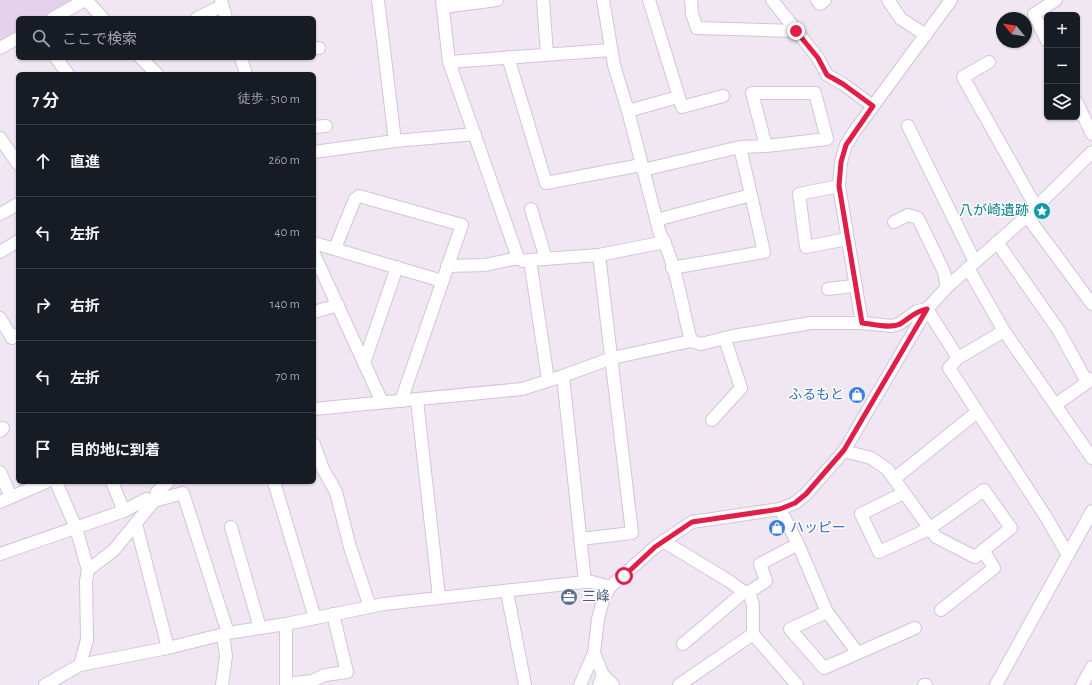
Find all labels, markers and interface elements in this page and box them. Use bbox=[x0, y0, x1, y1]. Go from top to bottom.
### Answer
north arrow bbox=[996, 12, 1032, 48]
map controls bbox=[1044, 12, 1080, 120]
button: + bbox=[1044, 12, 1080, 48]
search box bbox=[16, 16, 316, 60]
route end bbox=[787, 22, 805, 40]
icon: search bbox=[30, 27, 52, 49]
text: ここで検索 bbox=[62, 32, 137, 47]
button: − bbox=[1044, 48, 1080, 84]
button: layers bbox=[1044, 84, 1080, 120]
text: 7 分 bbox=[32, 92, 59, 109]
text: 徒歩 · 510 m bbox=[237, 93, 300, 106]
icon: ahead bbox=[32, 150, 54, 172]
text: 260 m bbox=[269, 154, 300, 167]
text: 直進 bbox=[70, 155, 100, 170]
place icon: 八が崎遺跡 bbox=[1032, 201, 1052, 221]
place label: 八が崎遺跡 bbox=[959, 203, 1029, 218]
icon: left bbox=[32, 222, 54, 244]
text: 40 m bbox=[274, 226, 300, 239]
text: 左折 bbox=[70, 227, 100, 242]
icon: right bbox=[32, 294, 54, 316]
text: 140 m bbox=[270, 298, 300, 311]
text: 右折 bbox=[70, 299, 100, 314]
icon: left bbox=[32, 366, 54, 388]
text: 70 m bbox=[275, 370, 300, 383]
text: 左折 bbox=[70, 371, 100, 386]
shop icon: ふるもと bbox=[847, 385, 867, 405]
place label: ふるもと bbox=[788, 387, 844, 402]
icon: arrive bbox=[32, 438, 54, 460]
text: 目的地に到着 bbox=[70, 443, 160, 458]
shop icon: ハッピー bbox=[767, 518, 787, 538]
place label: ハッピー bbox=[790, 521, 846, 535]
route start bbox=[615, 567, 633, 585]
office icon: 三峰 bbox=[559, 587, 579, 607]
place label: 三峰 bbox=[582, 588, 610, 604]

